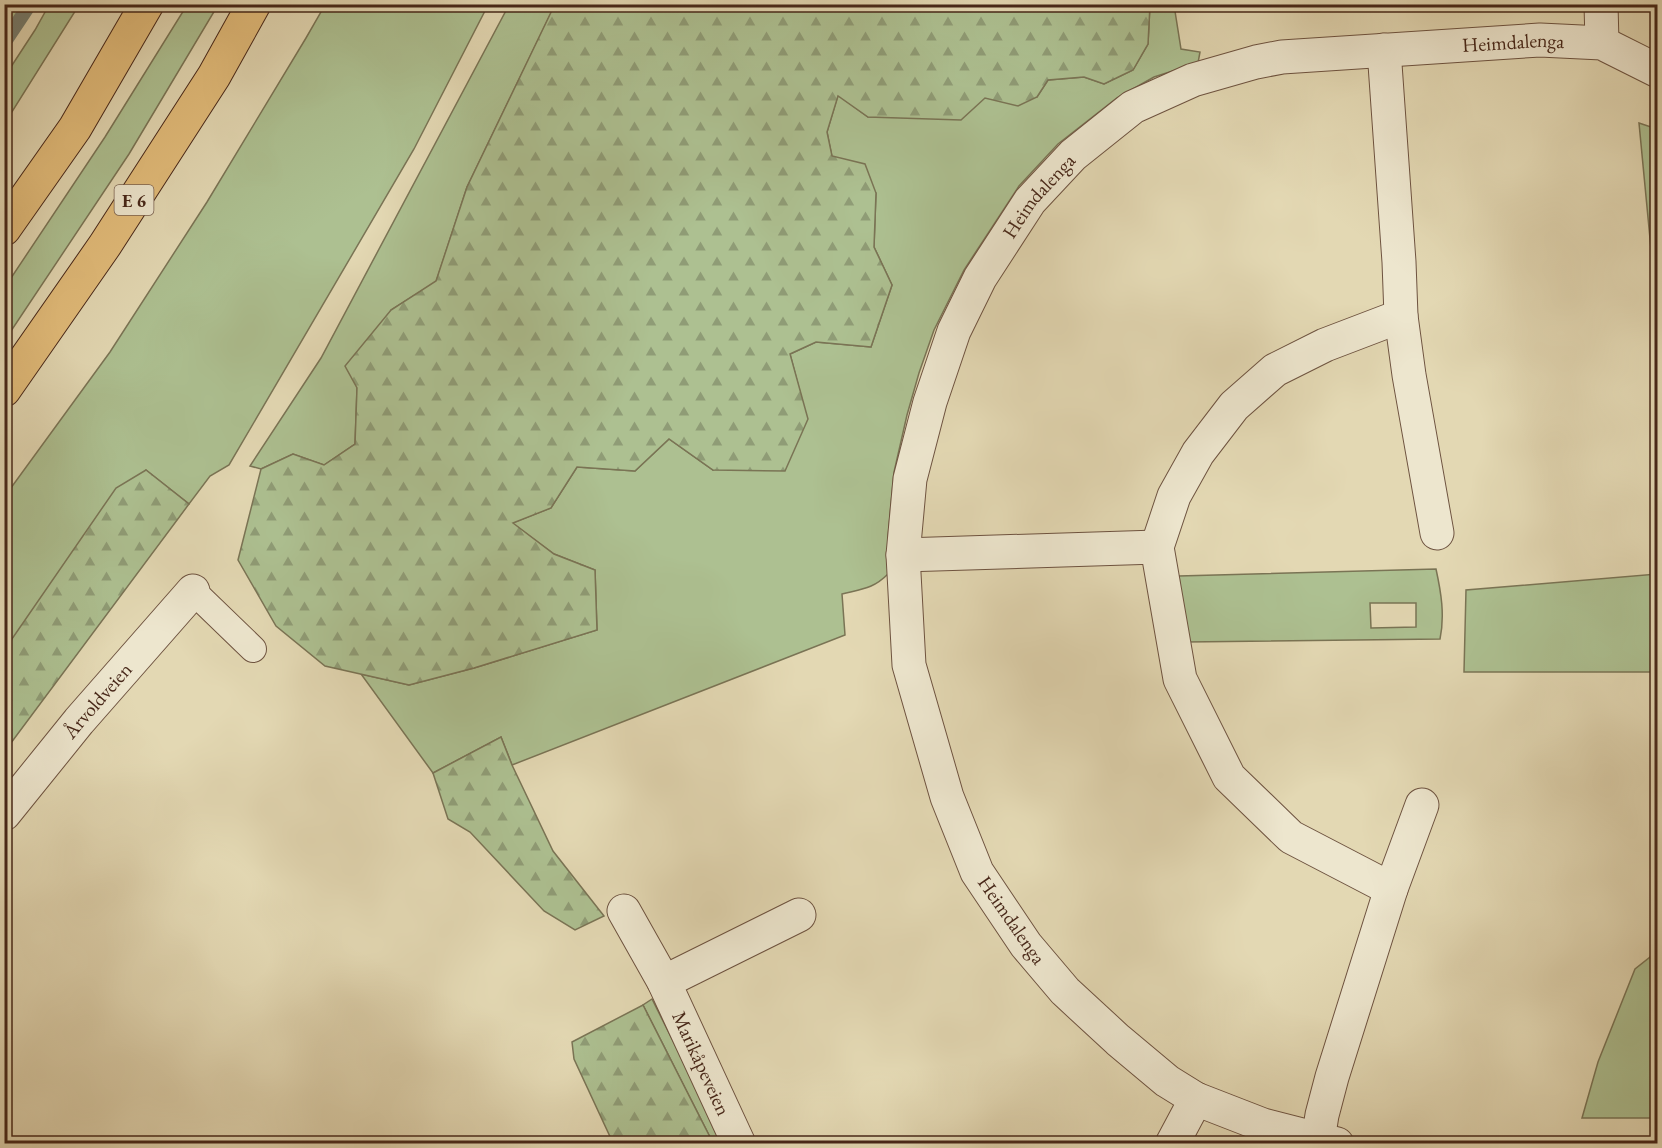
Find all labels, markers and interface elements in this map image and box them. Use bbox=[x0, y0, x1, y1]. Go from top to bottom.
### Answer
street label: Heimdalenga bbox=[1461, 27, 1565, 58]
street label: Heimdalenga bbox=[996, 148, 1081, 243]
road number: E 6 bbox=[114, 185, 154, 215]
street label: Årvoldveien bbox=[56, 657, 138, 745]
street label: Heimdalenga bbox=[972, 871, 1052, 969]
street label: Marikåpeveien bbox=[666, 1007, 737, 1120]

